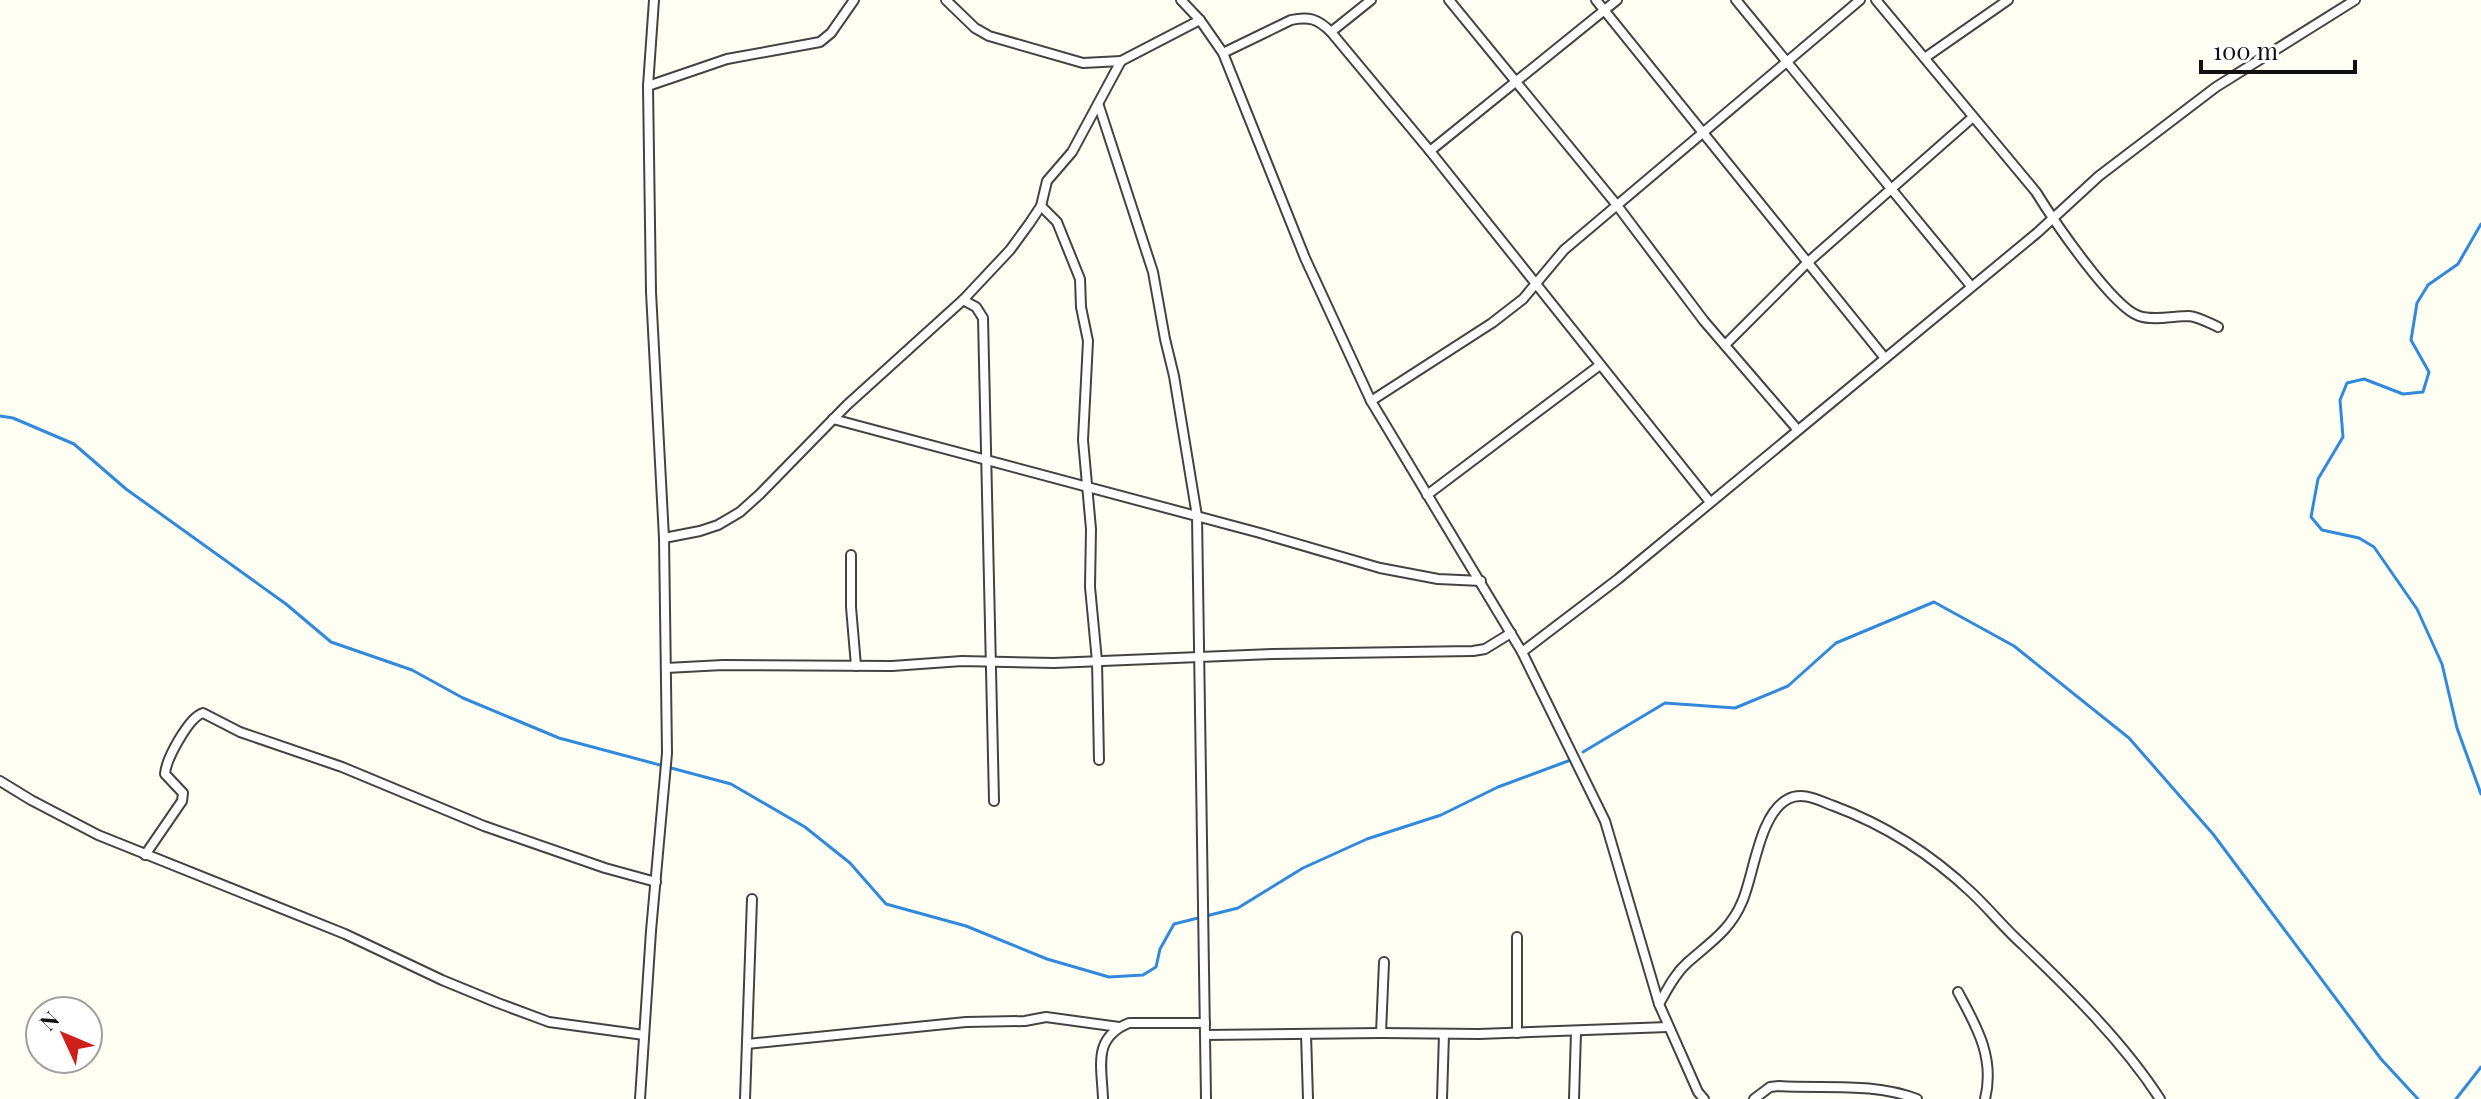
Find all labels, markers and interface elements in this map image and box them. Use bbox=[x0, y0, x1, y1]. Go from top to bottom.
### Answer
scale bar bbox=[2201, 24, 2355, 74]
text: 100 m bbox=[2213, 34, 2278, 66]
north arrow bbox=[24, 995, 104, 1075]
text: N bbox=[33, 1004, 65, 1037]

